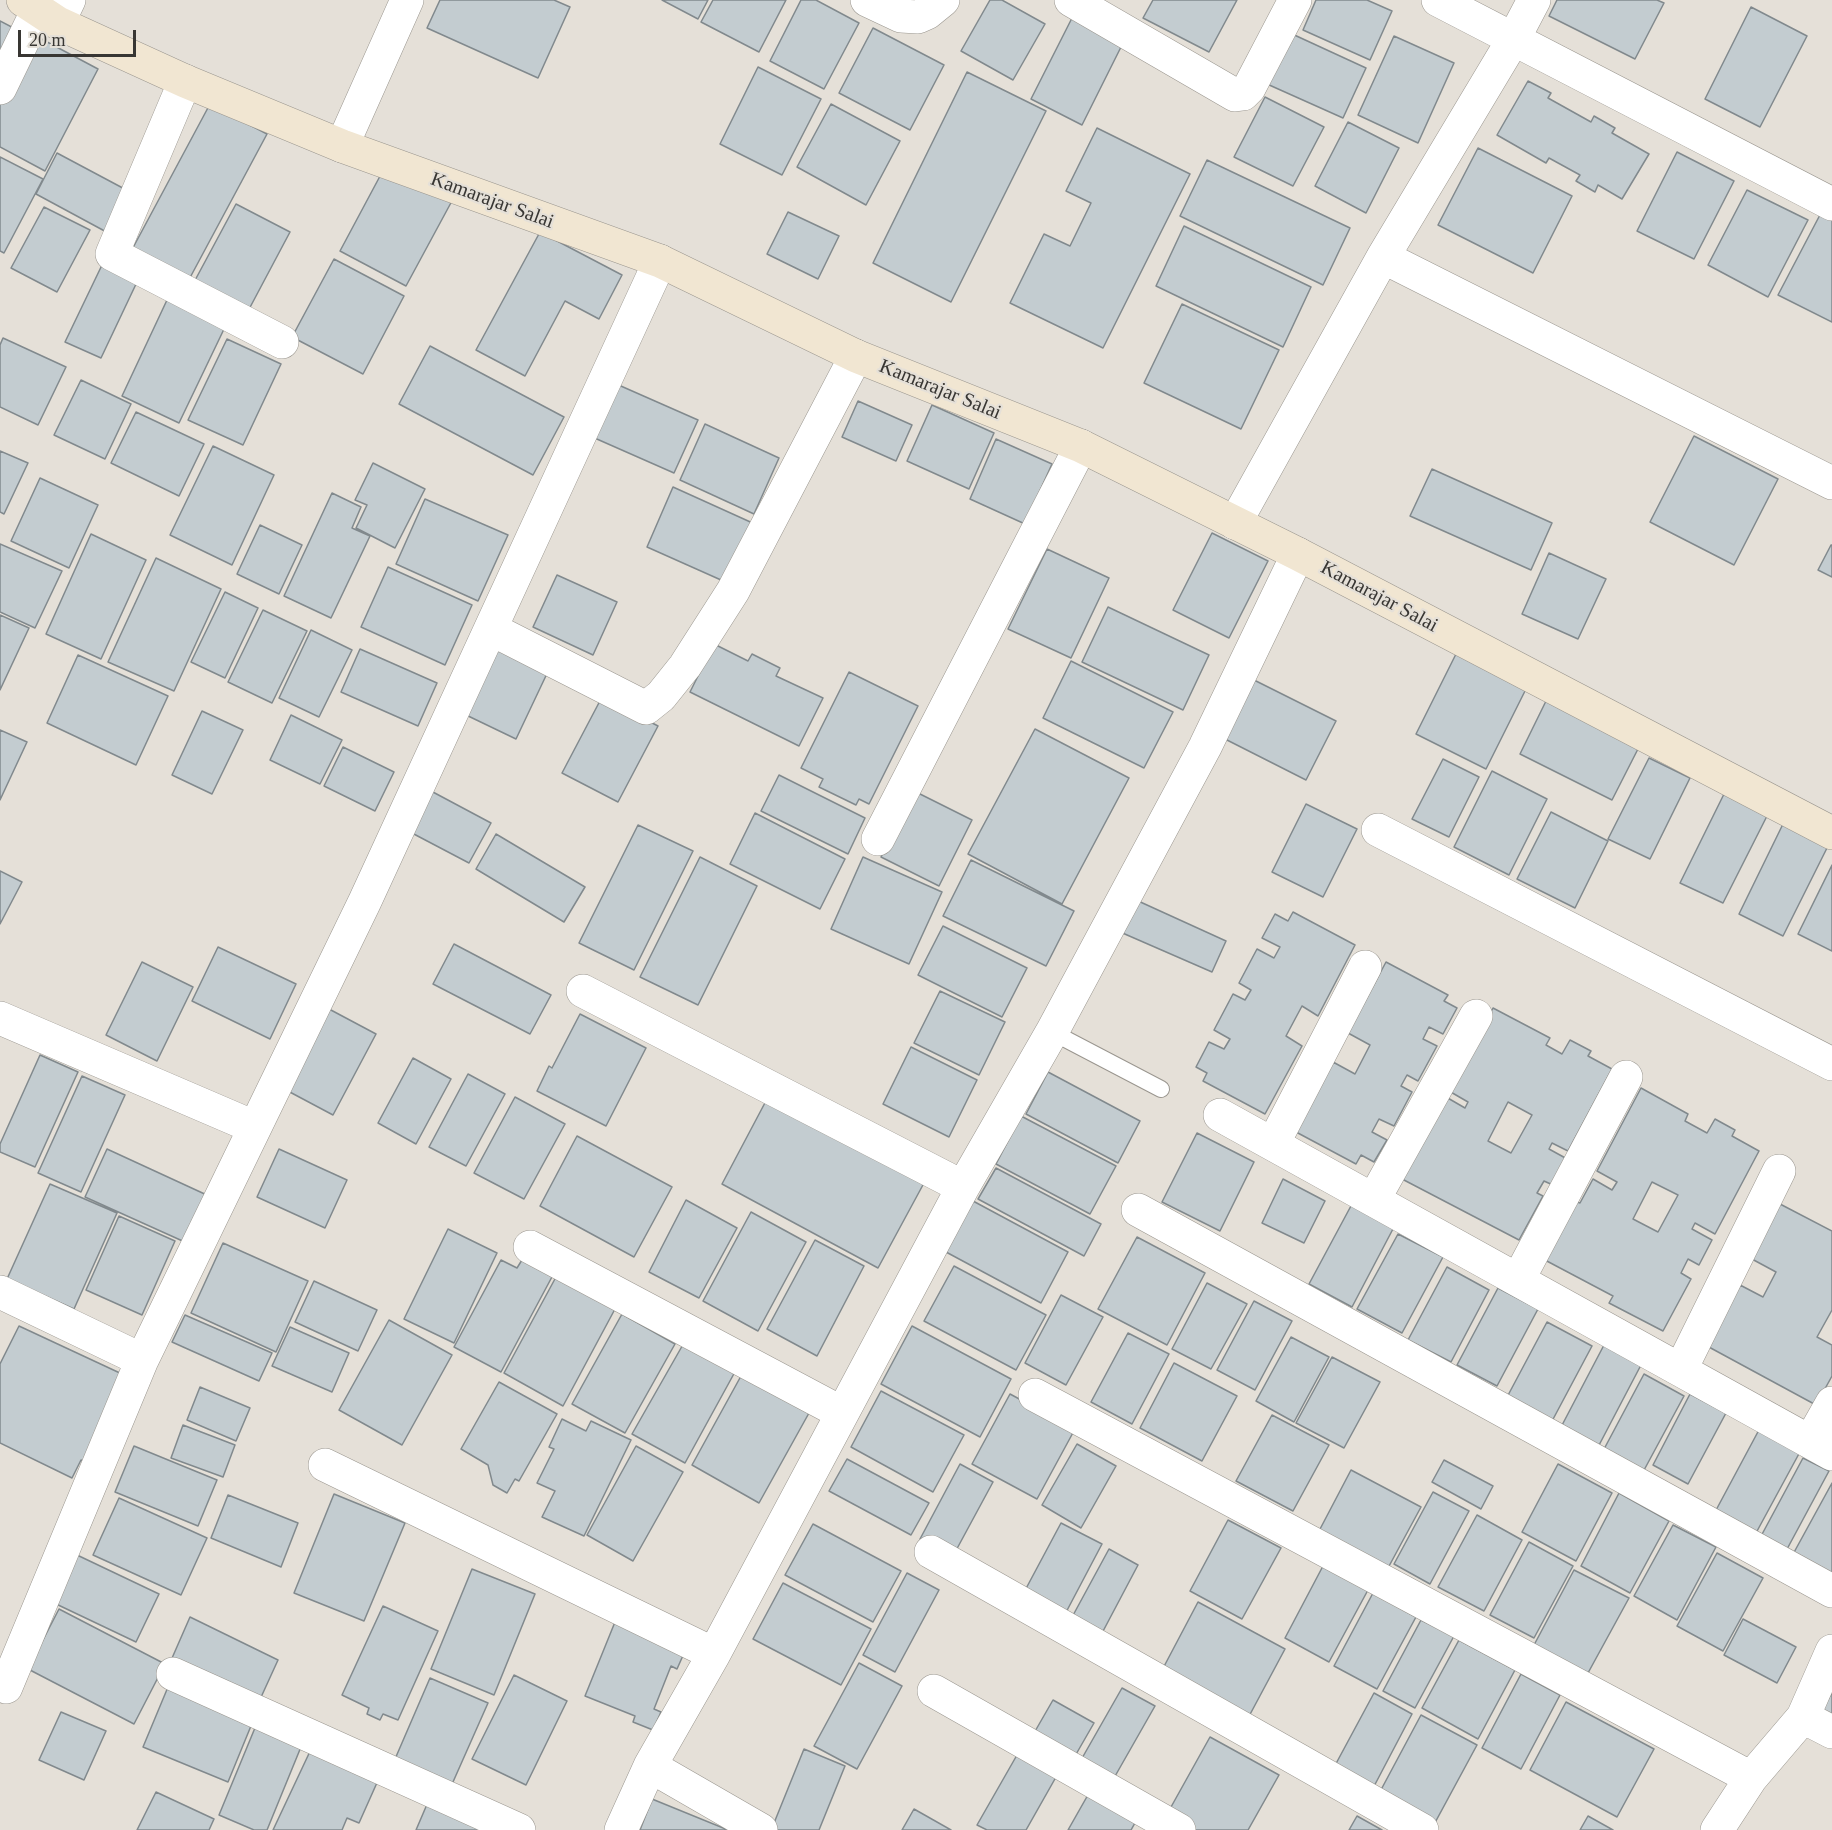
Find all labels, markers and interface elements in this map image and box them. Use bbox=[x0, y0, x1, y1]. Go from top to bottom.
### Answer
scale bar bbox=[21, 18, 140, 56]
text: 20 m bbox=[29, 30, 66, 50]
street label: Kamarajar Salai bbox=[427, 168, 557, 234]
street label: Kamarajar Salai bbox=[876, 355, 1004, 425]
street label: Kamarajar Salai bbox=[1316, 556, 1442, 638]

